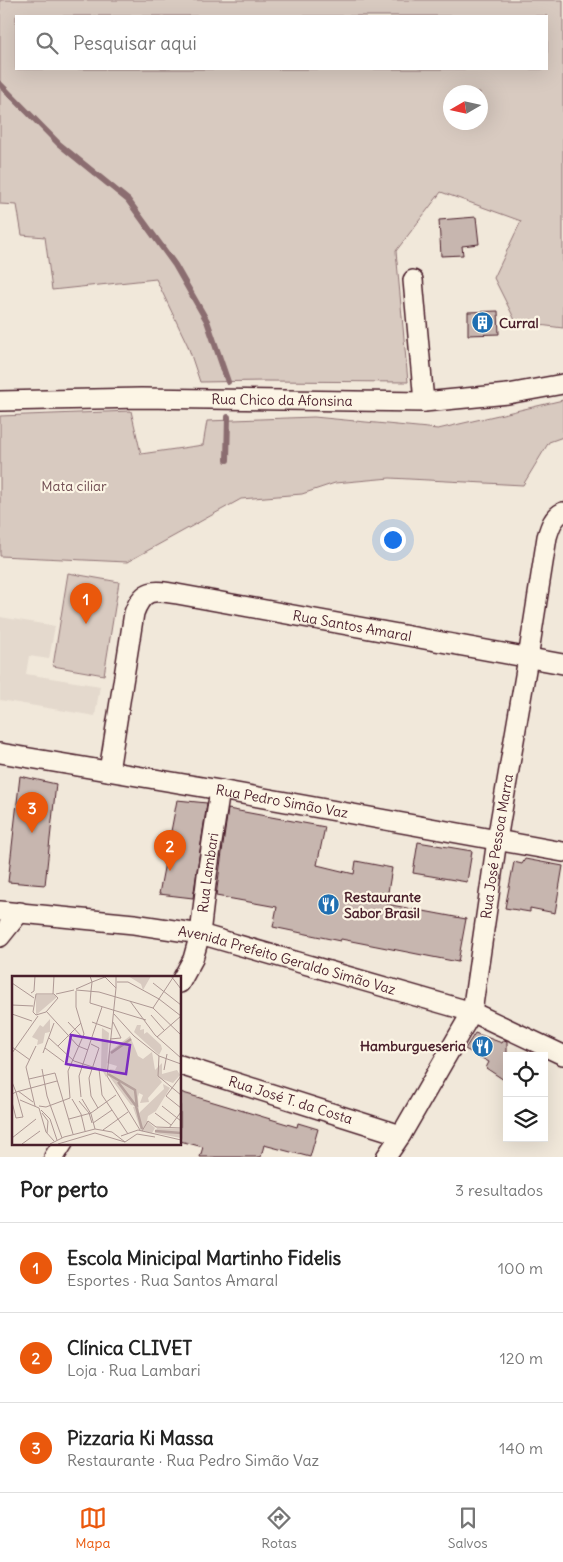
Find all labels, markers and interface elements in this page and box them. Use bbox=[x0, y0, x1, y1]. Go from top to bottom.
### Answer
search box bbox=[15, 15, 548, 70]
icon: search bbox=[33, 29, 61, 57]
text: Pesquisar aqui bbox=[73, 31, 197, 55]
north arrow bbox=[443, 85, 488, 130]
building icon: Curral bbox=[471, 311, 495, 335]
place label: Curral bbox=[499, 314, 539, 332]
street label: Rua Chico da Afonsina bbox=[211, 390, 353, 410]
park label: Mata ciliar bbox=[41, 477, 107, 495]
your location bbox=[380, 527, 406, 553]
pin: 1 bbox=[70, 583, 102, 624]
street label: Rua Santos Amaral bbox=[291, 606, 413, 645]
street label: Rua José Pessoa Marra bbox=[477, 773, 517, 920]
street label: Rua Pedro Simão Vaz bbox=[214, 780, 350, 822]
pin: 3 bbox=[16, 792, 48, 833]
pin: 2 bbox=[154, 830, 186, 871]
street label: Rua Lambari bbox=[194, 831, 222, 914]
place label: Restaurante Sabor Brasil bbox=[344, 888, 421, 922]
restaurant icon: Restaurante Sabor Brasil bbox=[316, 893, 340, 917]
street label: Avenida Prefeito Geraldo Simão Vaz bbox=[177, 922, 398, 999]
inset map bbox=[12, 976, 181, 1144]
restaurant icon: Hamburgueseria bbox=[470, 1034, 494, 1058]
place label: Hamburgueseria bbox=[360, 1037, 466, 1055]
map controls bbox=[503, 1052, 548, 1142]
button: locate bbox=[503, 1052, 548, 1097]
street label: Rua José T. da Costa bbox=[226, 1072, 355, 1128]
button: layers bbox=[503, 1097, 548, 1142]
text: Por perto bbox=[20, 1176, 108, 1203]
text: 3 resultados bbox=[455, 1180, 543, 1200]
text: Escola Minicipal Martinho Fidelis bbox=[67, 1246, 341, 1270]
text: 1 bbox=[33, 1258, 39, 1278]
text: 100 m bbox=[498, 1258, 543, 1278]
text: Esportes · Rua Santos Amaral bbox=[67, 1270, 278, 1290]
text: Clínica CLIVET bbox=[67, 1336, 192, 1360]
text: 2 bbox=[32, 1348, 40, 1368]
text: 120 m bbox=[500, 1348, 543, 1368]
text: Loja · Rua Lambari bbox=[67, 1360, 201, 1380]
text: Pizzaria Ki Massa bbox=[67, 1426, 214, 1450]
text: 3 bbox=[31, 1438, 41, 1458]
text: 140 m bbox=[499, 1438, 543, 1458]
text: Restaurante · Rua Pedro Simão Vaz bbox=[67, 1450, 319, 1470]
tab: Mapa bbox=[75, 1504, 111, 1552]
tab: Rotas bbox=[261, 1504, 297, 1552]
tab: Salvos bbox=[448, 1504, 488, 1552]

